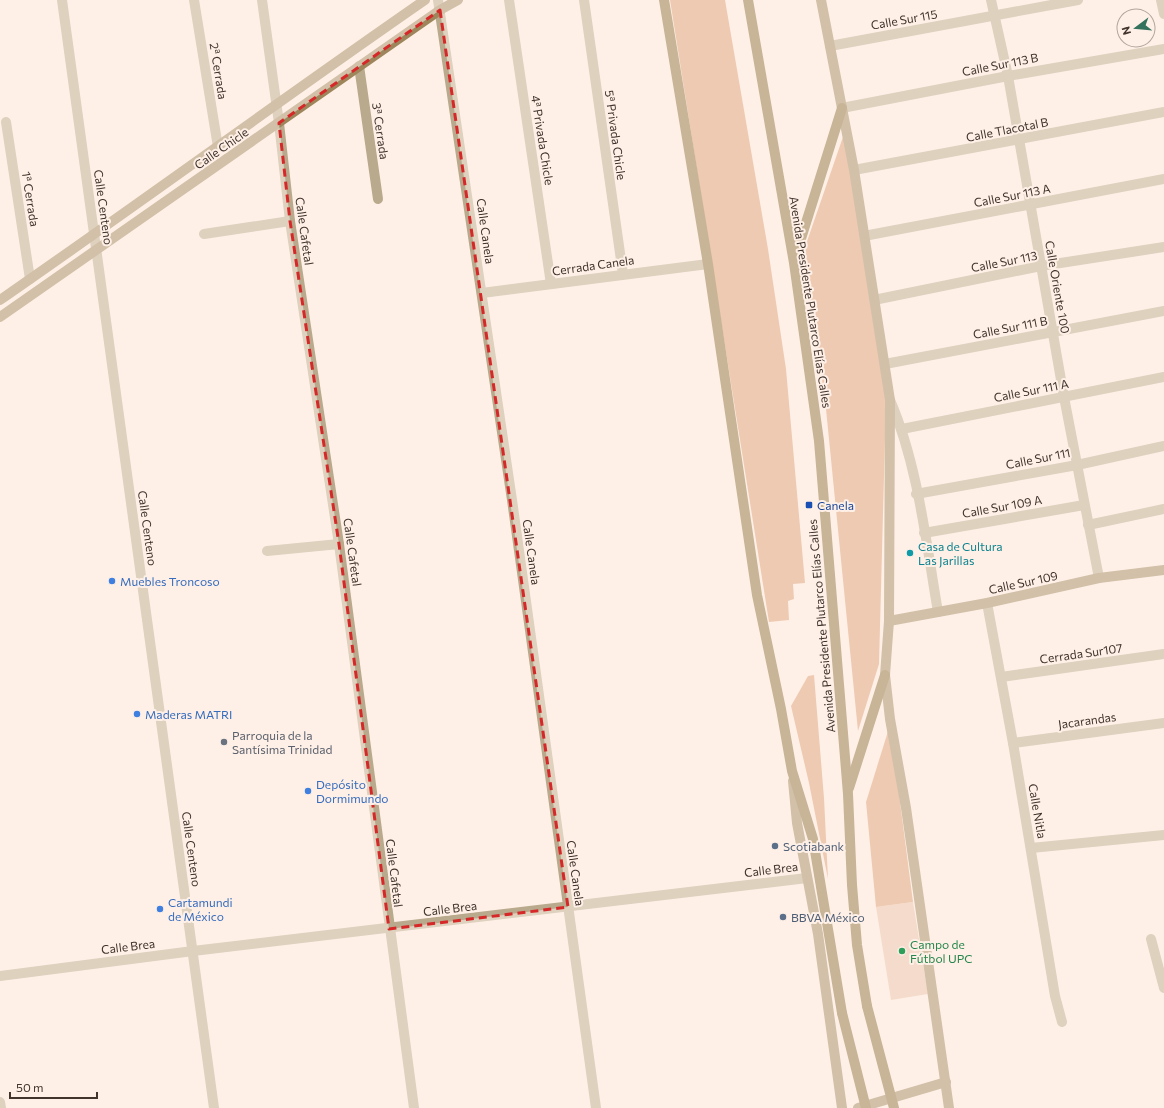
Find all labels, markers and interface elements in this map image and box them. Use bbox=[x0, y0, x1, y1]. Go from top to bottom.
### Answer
street label: Calle Sur 115 bbox=[870, 6, 938, 32]
north arrow bbox=[1116, 8, 1156, 48]
text: N bbox=[1119, 25, 1133, 37]
street label: 2ª Cerrada bbox=[208, 42, 230, 100]
street label: Calle Sur 113 B bbox=[961, 50, 1039, 78]
street label: 5ª Privada Chicle bbox=[603, 89, 629, 181]
street label: 4ª Privada Chicle bbox=[529, 94, 557, 186]
street label: 3ª Cerrada bbox=[370, 102, 392, 160]
street label: Calle Tlacotal B bbox=[965, 114, 1050, 144]
street label: Calle Chicle bbox=[191, 124, 251, 172]
street label: Calle Centeno bbox=[92, 168, 116, 246]
street label: 1ª Cerrada bbox=[20, 170, 42, 228]
street label: Calle Sur 113 A bbox=[973, 181, 1051, 209]
street label: Avenida Presidente Plutarco Elías Calles bbox=[787, 195, 835, 409]
street label: Calle Cafetal bbox=[293, 196, 317, 266]
street label: Calle Canela bbox=[474, 197, 498, 265]
street label: Calle Oriente 100 bbox=[1043, 239, 1073, 335]
street label: Calle Sur 113 bbox=[970, 248, 1038, 274]
street label: Cerrada Canela bbox=[551, 252, 635, 278]
street label: Calle Sur 111 B bbox=[972, 313, 1049, 341]
street label: Calle Sur 111 A bbox=[992, 376, 1070, 404]
street label: Calle Sur 111 bbox=[1005, 445, 1071, 471]
street label: Calle Centeno bbox=[136, 489, 160, 567]
street label: Calle Sur 109 A bbox=[961, 492, 1043, 520]
place label: Canela bbox=[817, 498, 854, 512]
marker: Canela bbox=[804, 500, 814, 510]
street label: Calle Cafetal bbox=[341, 517, 365, 587]
street label: Calle Canela bbox=[520, 518, 544, 586]
street label: Avenida Presidente Plutarco Elías Calles bbox=[805, 519, 837, 733]
place label: Casa de Cultura Las Jarillas bbox=[918, 539, 1003, 568]
marker: Casa de Cultura Las Jarillas bbox=[905, 548, 915, 558]
street label: Calle Sur 109 bbox=[987, 568, 1059, 596]
place label: Muebles Troncoso bbox=[120, 574, 220, 588]
marker: Muebles Troncoso bbox=[107, 576, 117, 586]
street label: Cerrada Sur107 bbox=[1039, 640, 1123, 666]
place label: Maderas MATRI bbox=[145, 707, 232, 721]
marker: Maderas MATRI bbox=[132, 709, 142, 719]
street label: Jacarandas bbox=[1057, 709, 1117, 732]
place label: Parroquia de la Santísima Trinidad bbox=[232, 728, 333, 756]
marker: Parroquia de la Santísima Trinidad bbox=[219, 737, 229, 747]
place label: Depósito Dormimundo bbox=[316, 777, 389, 805]
street label: Calle Nitla bbox=[1026, 782, 1050, 840]
marker: Depósito Dormimundo bbox=[303, 786, 313, 796]
street label: Calle Centeno bbox=[180, 810, 204, 888]
street label: Calle Cafetal bbox=[384, 838, 406, 908]
street label: Calle Canela bbox=[564, 839, 588, 907]
place label: Scotiabank bbox=[783, 839, 845, 853]
marker: Scotiabank bbox=[770, 841, 780, 851]
street label: Calle Brea bbox=[743, 859, 799, 879]
place label: Cartamundi de México bbox=[168, 895, 233, 923]
street label: Calle Brea bbox=[422, 898, 478, 918]
marker: Cartamundi de México bbox=[155, 904, 165, 914]
place label: BBVA México bbox=[791, 910, 865, 924]
marker: BBVA México bbox=[778, 912, 788, 922]
street label: Calle Brea bbox=[100, 936, 156, 956]
place label: Campo de Fútbol UPC bbox=[910, 937, 972, 965]
marker: Campo de Fútbol UPC bbox=[897, 946, 907, 956]
scale bar bbox=[10, 1074, 97, 1100]
text: 50 m bbox=[16, 1080, 44, 1094]

